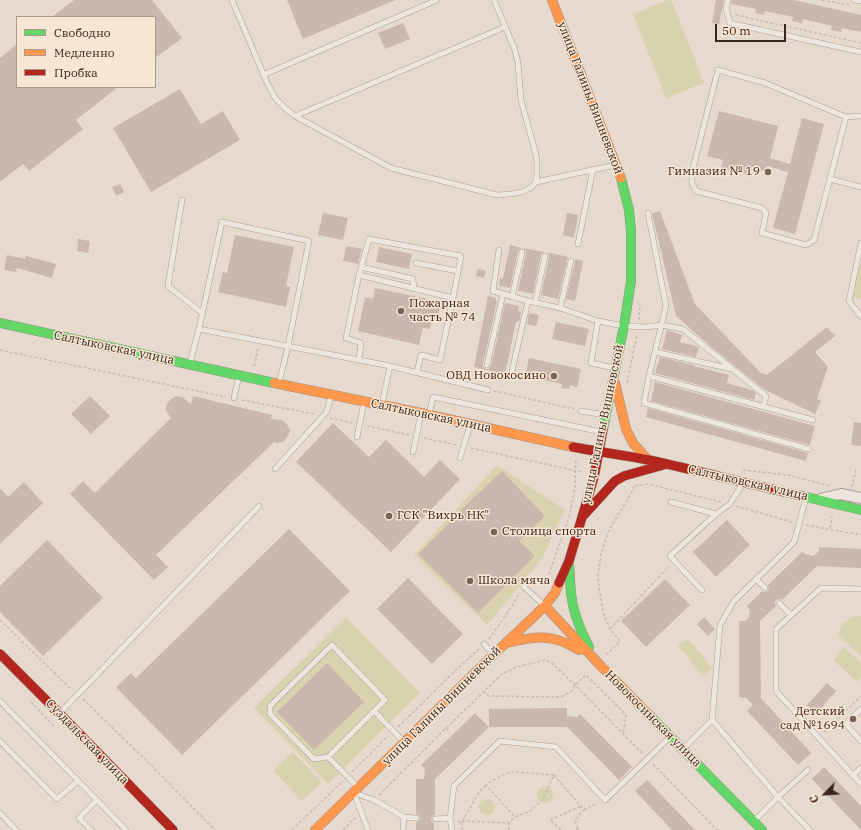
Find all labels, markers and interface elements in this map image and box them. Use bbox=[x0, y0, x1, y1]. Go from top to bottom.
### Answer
legend bbox=[16, 16, 156, 88]
scale bar bbox=[717, 16, 788, 42]
street label: улица Галины Вишневской bbox=[554, 20, 626, 176]
text: 50 m bbox=[722, 23, 751, 38]
text: Свободно bbox=[54, 25, 111, 40]
text: Медленно bbox=[54, 45, 115, 60]
text: Пробка bbox=[54, 65, 98, 80]
place label: Гимназия № 19 bbox=[668, 165, 760, 179]
marker: Гимназия № 19 bbox=[763, 167, 773, 177]
place label: Пожарная часть № 74 bbox=[409, 297, 475, 325]
marker: Пожарная часть № 74 bbox=[396, 306, 406, 316]
street label: Салтыковская улица bbox=[52, 328, 176, 368]
street label: улица Галины Вишневской bbox=[579, 343, 627, 505]
place label: ОВД Новокосино bbox=[446, 369, 546, 383]
marker: ОВД Новокосино bbox=[549, 371, 559, 381]
street label: Салтыковская улица bbox=[369, 396, 493, 436]
street label: Салтыковская улица bbox=[687, 462, 809, 504]
place label: ГСК "Вихрь НК" bbox=[397, 509, 489, 523]
marker: ГСК "Вихрь НК" bbox=[384, 511, 394, 521]
place label: Столица спорта bbox=[502, 525, 596, 539]
marker: Столица спорта bbox=[489, 527, 499, 537]
place label: Школа мяча bbox=[478, 574, 550, 588]
marker: Школа мяча bbox=[465, 576, 475, 586]
street label: улица Галины Вишневской bbox=[380, 644, 504, 768]
street label: Новокосинская улица bbox=[602, 668, 704, 770]
street label: Суздальская улица bbox=[43, 696, 131, 788]
place label: Детский сад №1694 bbox=[780, 705, 845, 733]
marker: Детский сад №1694 bbox=[848, 714, 858, 724]
north arrow bbox=[805, 774, 845, 814]
text: С bbox=[806, 793, 822, 805]

